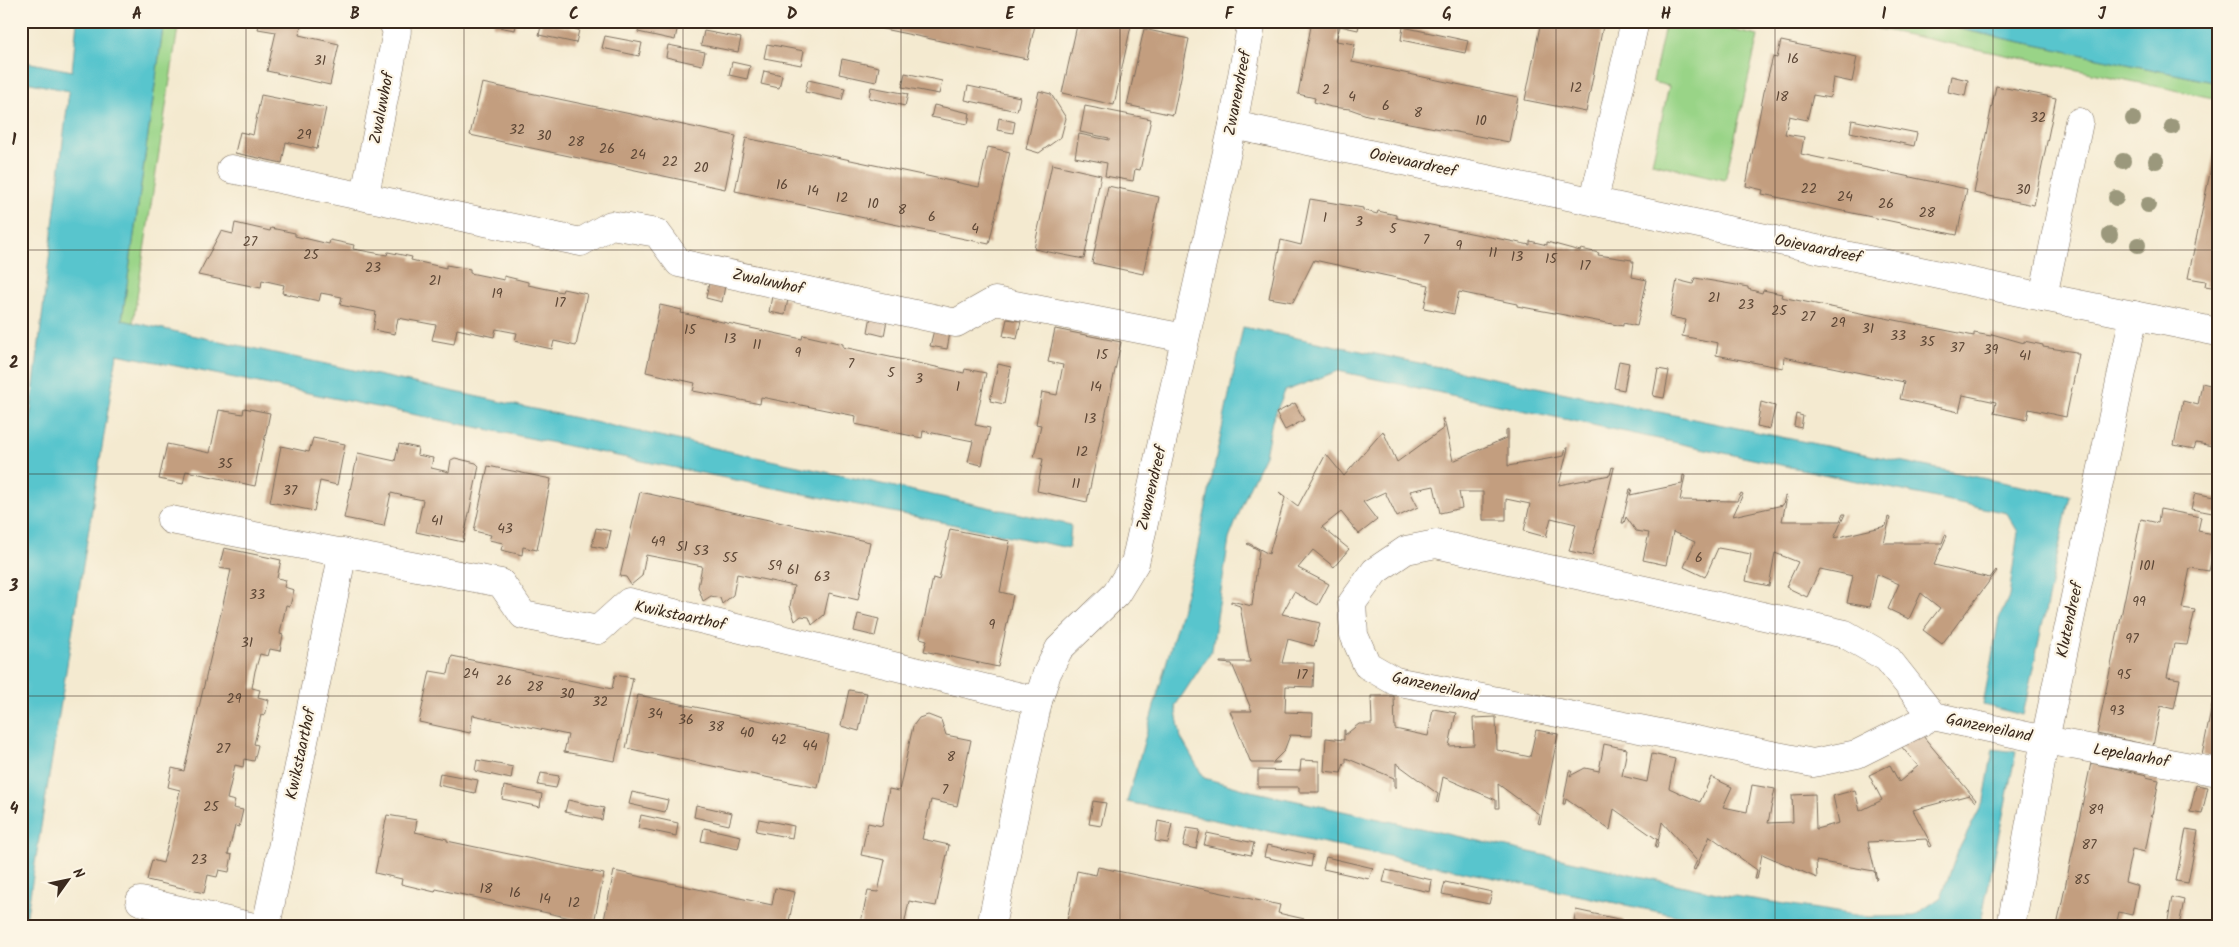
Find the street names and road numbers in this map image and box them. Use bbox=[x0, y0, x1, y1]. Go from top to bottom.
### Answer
street label: Zwanendreef bbox=[1218, 46, 1259, 138]
street label: Zwaluwhof bbox=[363, 68, 402, 146]
street label: Ooievaardreef bbox=[1367, 142, 1461, 185]
street label: Ooievaardreef bbox=[1772, 228, 1866, 271]
street label: Zwaluwhof bbox=[730, 262, 808, 302]
street label: Zwanendreef bbox=[1130, 441, 1174, 533]
street label: Klutendreef bbox=[2050, 578, 2091, 660]
street label: Kwikstaarthof bbox=[632, 594, 730, 638]
street label: Ganzeneiland bbox=[1390, 665, 1481, 709]
street label: Kwikstaarthof bbox=[279, 704, 323, 802]
street label: Ganzeneiland bbox=[1944, 707, 2035, 750]
street label: Lepelaarhof bbox=[2091, 737, 2173, 775]

